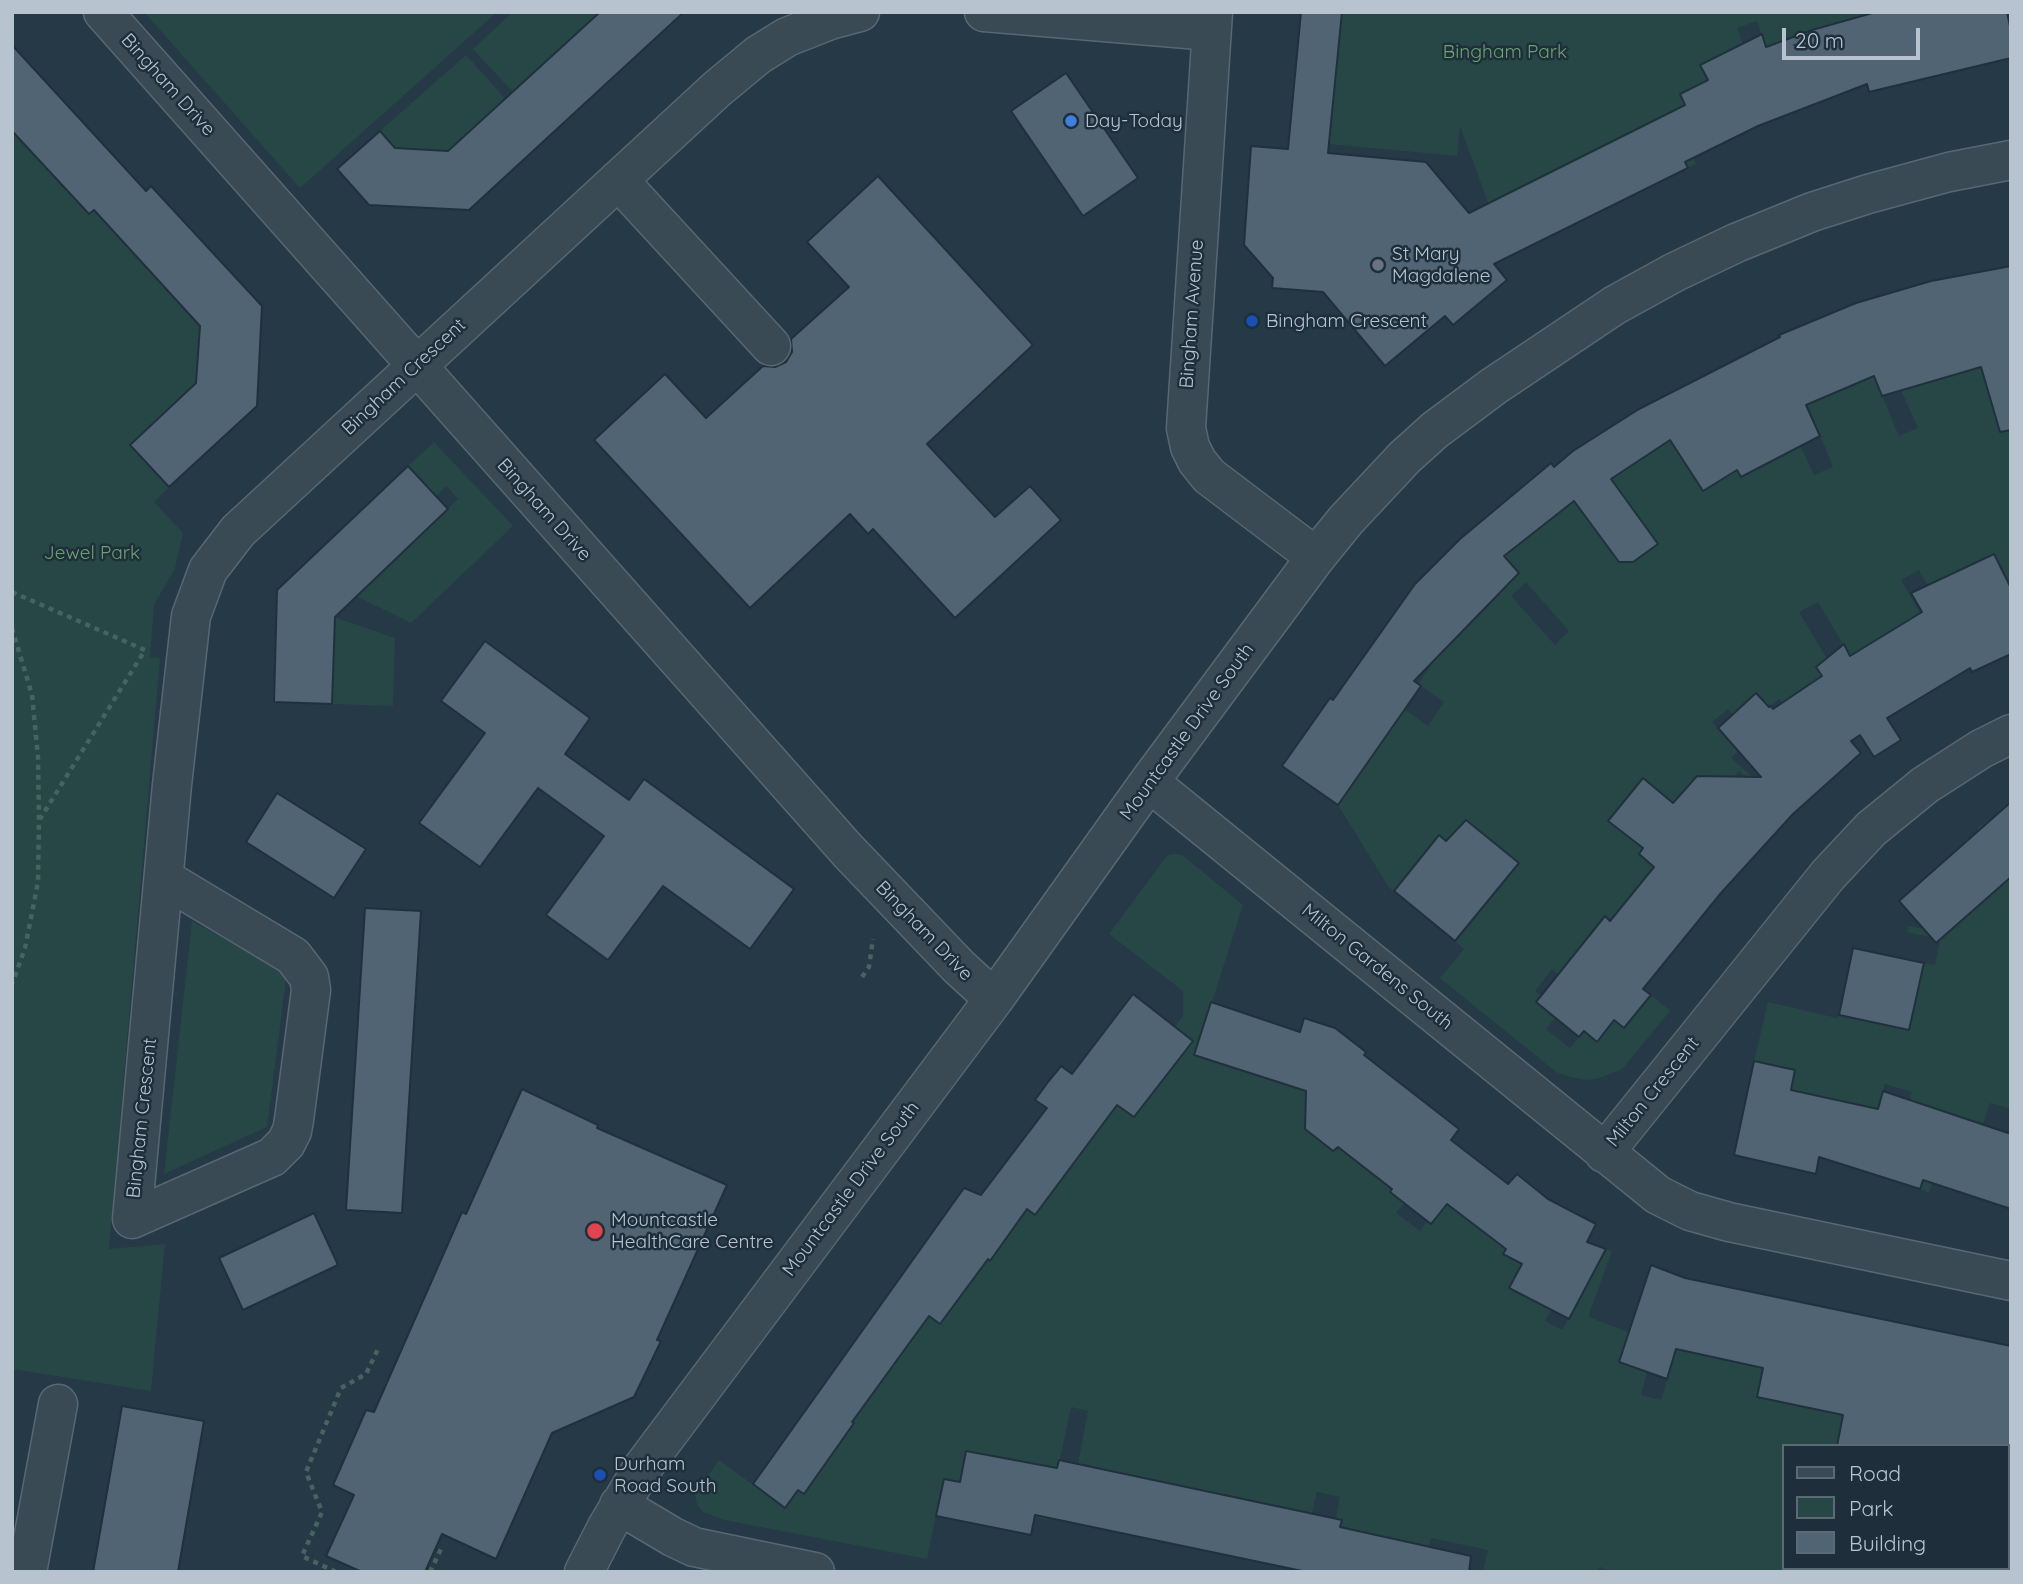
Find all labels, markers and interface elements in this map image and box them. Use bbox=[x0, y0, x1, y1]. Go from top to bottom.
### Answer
scale bar bbox=[1785, 14, 1923, 58]
text: 20 m bbox=[1795, 27, 1844, 53]
street label: Bingham Drive bbox=[116, 29, 220, 141]
park label: Bingham Park bbox=[1443, 41, 1567, 63]
place label: Day-Today bbox=[1085, 110, 1183, 132]
marker: Day-Today bbox=[1063, 113, 1079, 129]
street label: Bingham Avenue bbox=[1175, 239, 1209, 389]
place label: St Mary Magdalene bbox=[1392, 243, 1490, 287]
marker: St Mary Magdalene bbox=[1370, 257, 1386, 273]
place label: Bingham Crescent bbox=[1266, 310, 1427, 332]
marker: Bingham Crescent bbox=[1244, 313, 1260, 329]
street label: Bingham Crescent bbox=[337, 314, 471, 440]
street label: Bingham Drive bbox=[492, 454, 596, 566]
park label: Jewel Park bbox=[44, 542, 140, 564]
street label: Mountcastle Drive South bbox=[1115, 639, 1259, 825]
street label: Bingham Drive bbox=[871, 876, 977, 986]
street label: Milton Gardens South bbox=[1297, 899, 1457, 1035]
street label: Milton Crescent bbox=[1602, 1032, 1704, 1152]
street label: Bingham Crescent bbox=[122, 1037, 162, 1199]
street label: Mountcastle Drive South bbox=[778, 1097, 924, 1281]
place label: Mountcastle HealthCare Centre bbox=[611, 1209, 773, 1253]
marker: Mountcastle HealthCare Centre bbox=[585, 1221, 605, 1241]
legend bbox=[1782, 1444, 2009, 1570]
place label: Durham Road South bbox=[614, 1453, 717, 1497]
text: Road bbox=[1849, 1460, 1901, 1486]
marker: Durham Road South bbox=[592, 1467, 608, 1483]
text: Park bbox=[1849, 1495, 1893, 1521]
text: Building bbox=[1849, 1530, 1926, 1556]

